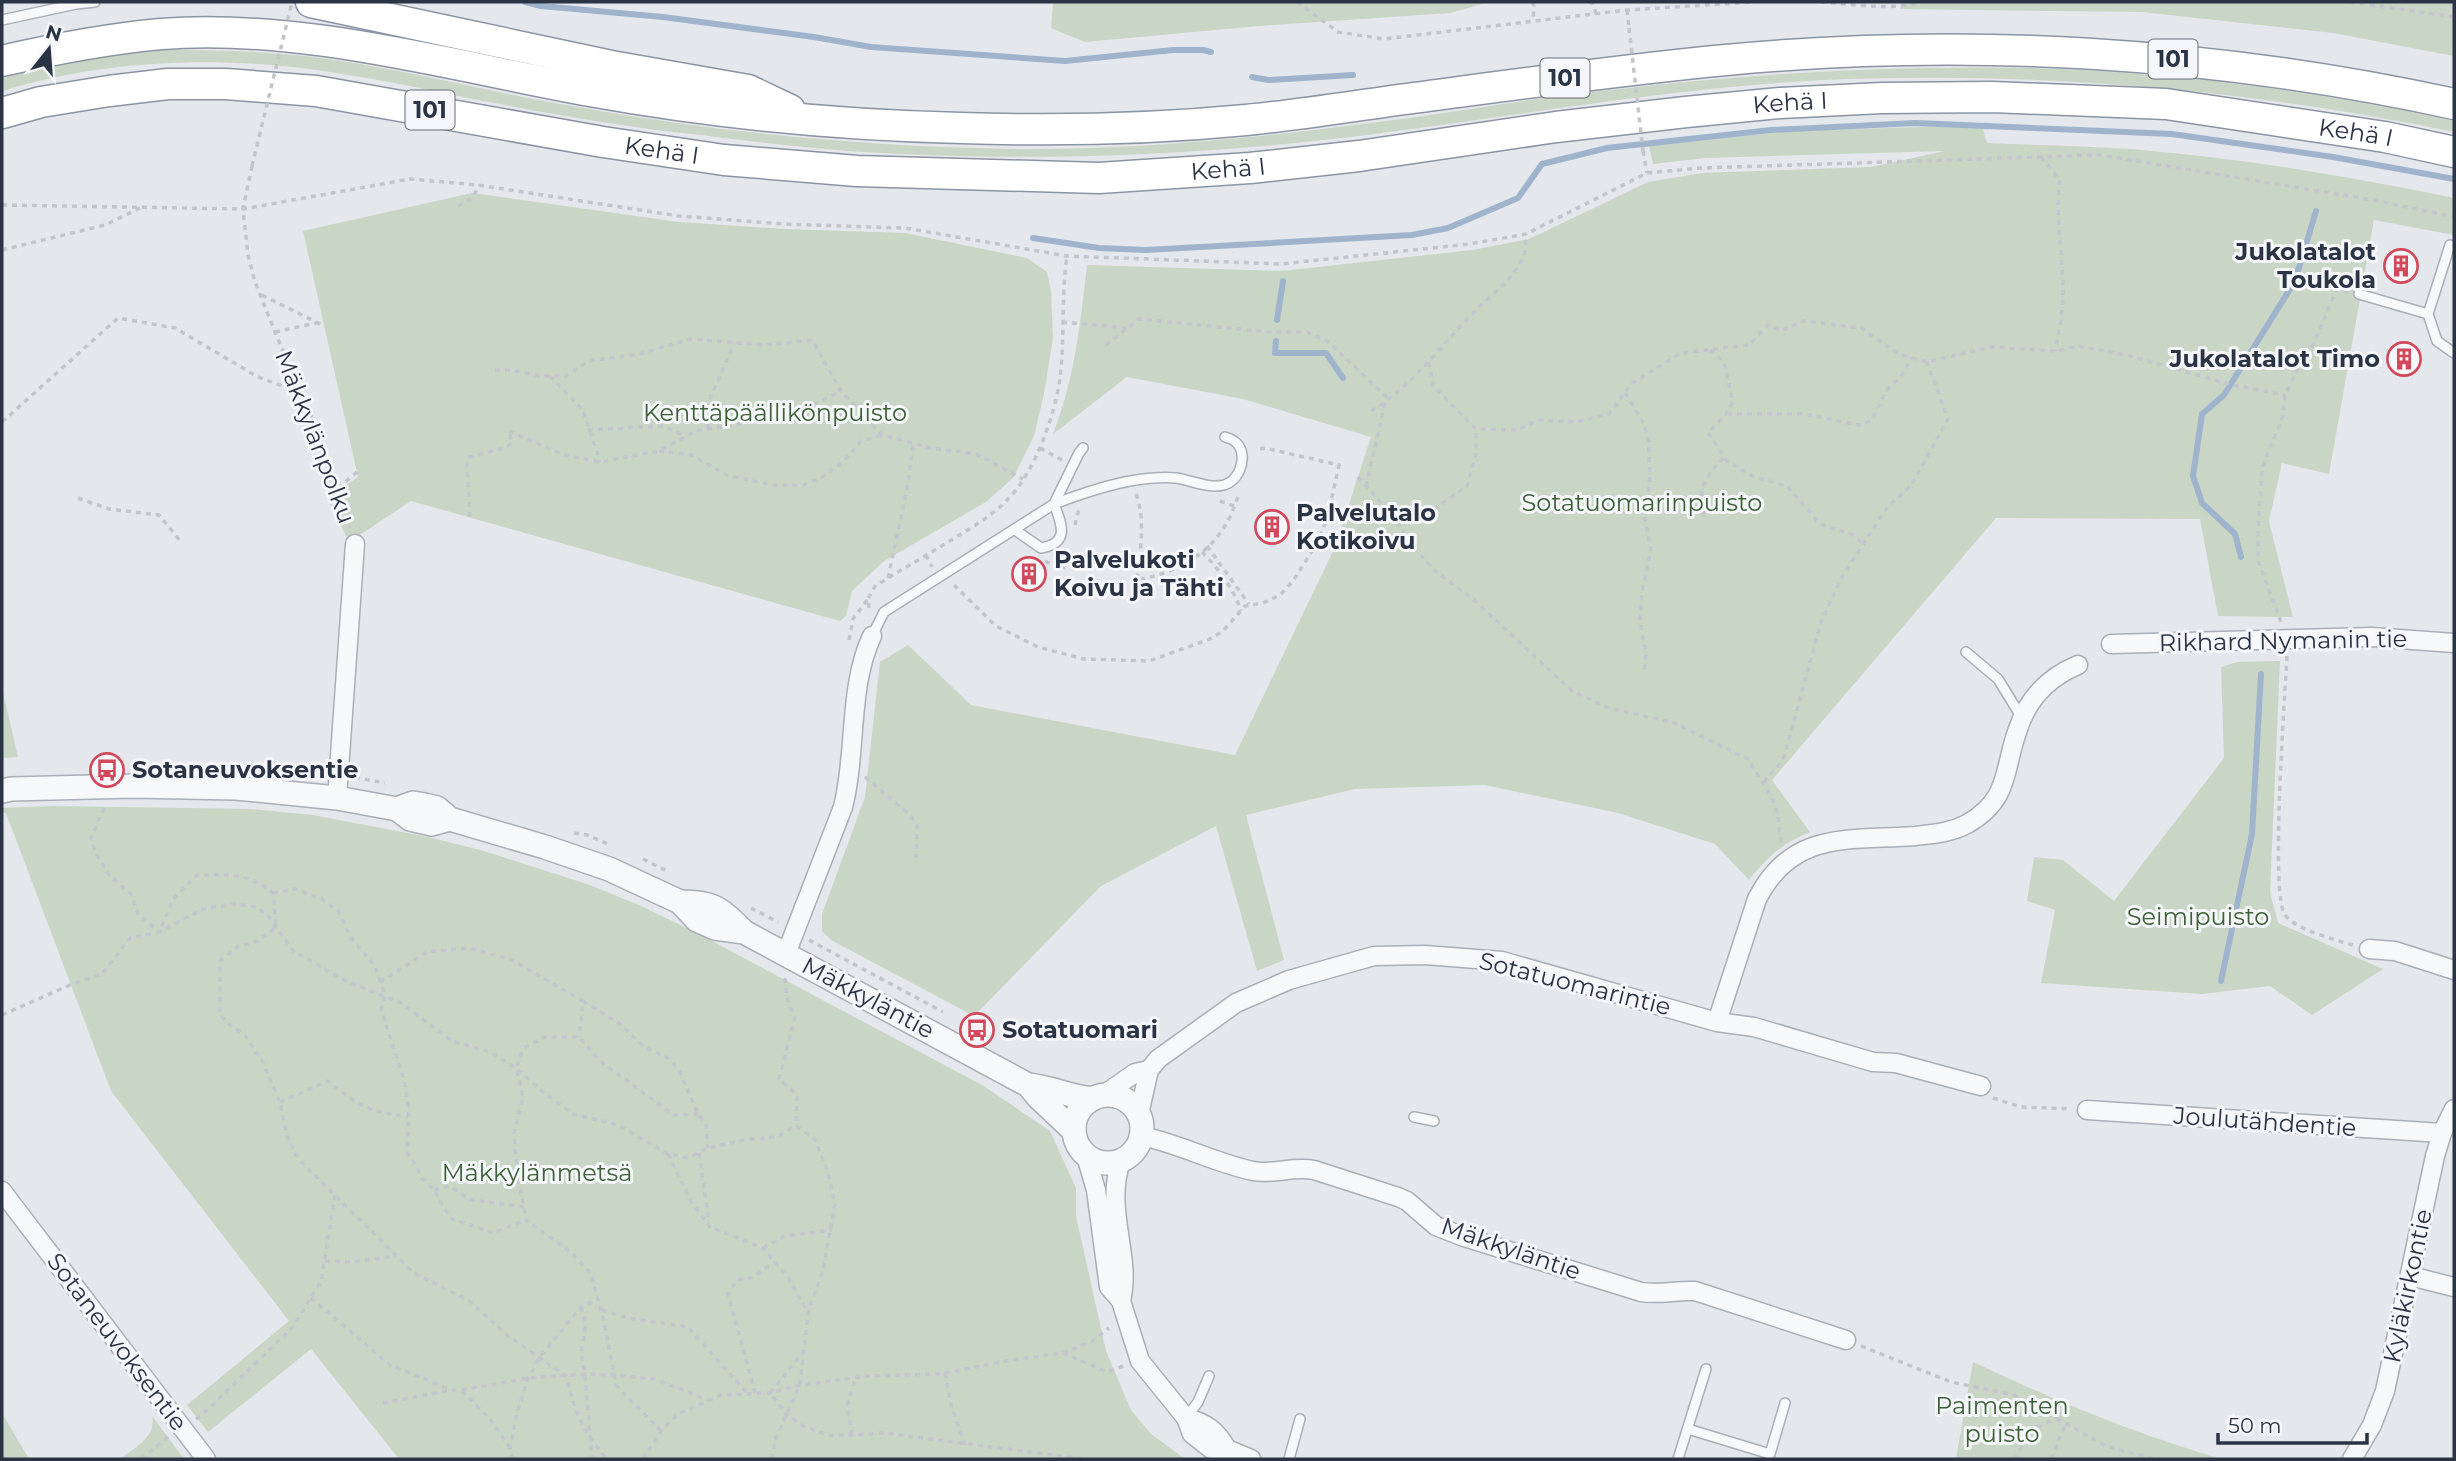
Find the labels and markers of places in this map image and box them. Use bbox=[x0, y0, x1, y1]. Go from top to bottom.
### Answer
place label: Jukolatalot Toukola bbox=[2234, 237, 2377, 294]
building icon: Jukolatalot Toukola bbox=[2382, 247, 2420, 285]
building icon: Jukolatalot Timo bbox=[2385, 340, 2423, 378]
place label: Jukolatalot Timo bbox=[2168, 344, 2380, 373]
place label: Palvelutalo Kotikoivu bbox=[1296, 498, 1436, 555]
building icon: Palvelutalo Kotikoivu bbox=[1253, 508, 1291, 546]
place label: Palvelukoti Koivu ja Tähti bbox=[1054, 545, 1224, 602]
building icon: Palvelukoti Koivu ja Tähti bbox=[1010, 555, 1048, 593]
bus stop icon: Sotaneuvoksentie bbox=[88, 751, 126, 789]
place label: Sotaneuvoksentie bbox=[132, 755, 358, 784]
bus stop icon: Sotatuomari bbox=[958, 1011, 996, 1049]
place label: Sotatuomari bbox=[1002, 1015, 1158, 1044]

